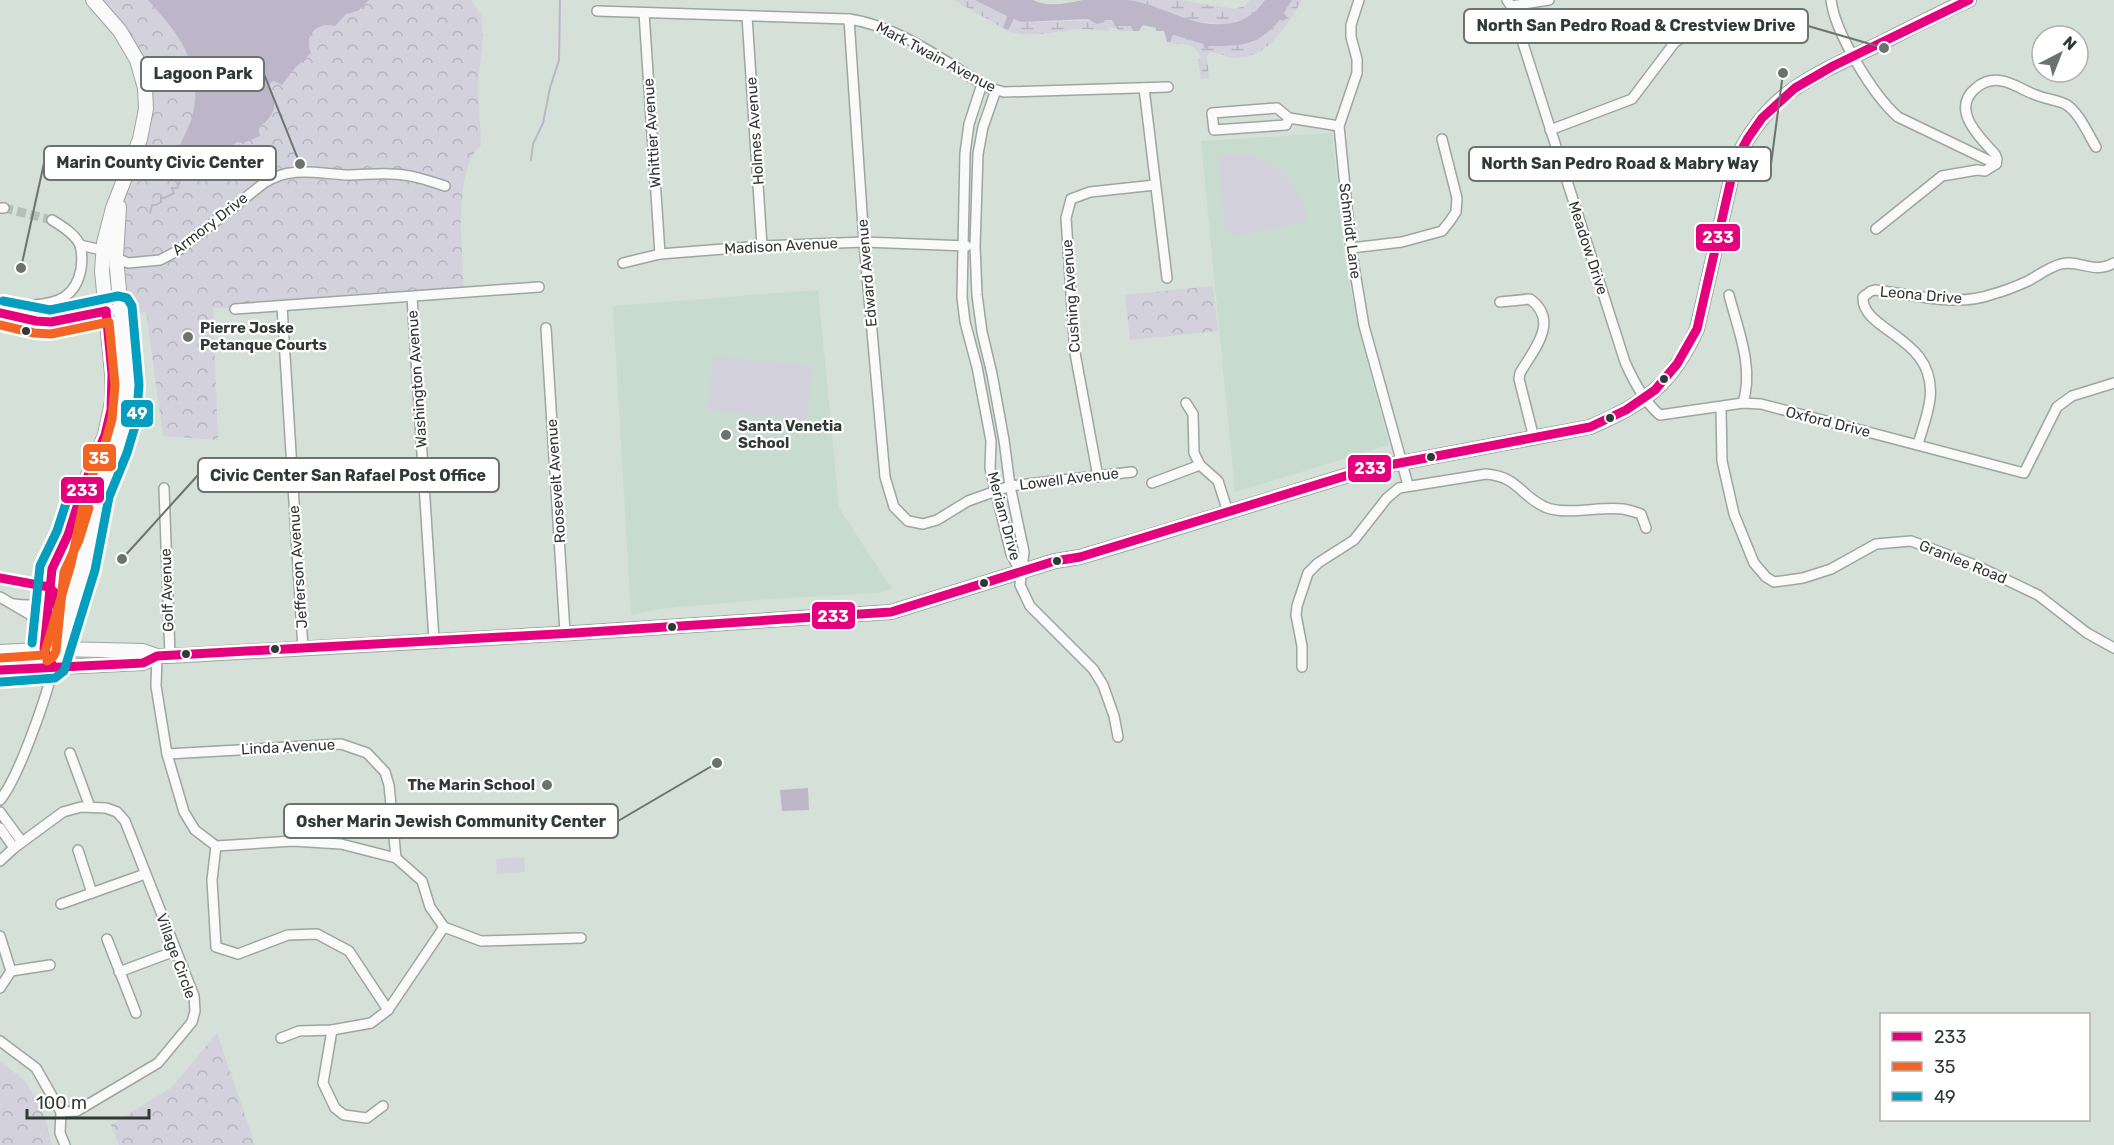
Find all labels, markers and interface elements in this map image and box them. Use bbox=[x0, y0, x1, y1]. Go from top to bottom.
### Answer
callout: North San Pedro Road & Crestview Drive bbox=[1464, 9, 1808, 43]
text: North San Pedro Road & Crestview Drive bbox=[1476, 16, 1796, 35]
street label: Mark Twain Avenue bbox=[873, 18, 999, 96]
north arrow bbox=[2030, 24, 2090, 84]
text: N bbox=[2059, 32, 2080, 54]
callout: Lagoon Park bbox=[141, 57, 264, 91]
text: Lagoon Park bbox=[153, 64, 253, 83]
street label: Holmes Avenue bbox=[742, 76, 768, 186]
street label: Whittier Avenue bbox=[639, 78, 665, 188]
callout: Marin County Civic Center bbox=[44, 146, 276, 180]
callout: North San Pedro Road & Mabry Way bbox=[1469, 147, 1771, 181]
text: Marin County Civic Center bbox=[56, 153, 265, 172]
text: North San Pedro Road & Mabry Way bbox=[1481, 154, 1759, 173]
street label: Schmidt Lane bbox=[1335, 182, 1365, 280]
street label: Armory Drive bbox=[169, 189, 251, 259]
street label: Meadow Drive bbox=[1564, 199, 1612, 297]
street label: Edward Avenue bbox=[853, 218, 881, 328]
line badge: 233 bbox=[1695, 223, 1741, 252]
text: 233 bbox=[1702, 228, 1734, 247]
street label: Madison Avenue bbox=[724, 234, 838, 258]
street label: Cushing Avenue bbox=[1058, 239, 1084, 353]
street label: Leona Drive bbox=[1879, 282, 1963, 308]
street label: Washington Avenue bbox=[403, 310, 431, 448]
place label: Pierre Joske Petanque Courts bbox=[200, 319, 327, 354]
unlabelled marker bbox=[20, 325, 32, 337]
marker: Pierre Joske Petanque Courts bbox=[181, 330, 195, 344]
unlabelled marker bbox=[1658, 373, 1670, 385]
line badge: 49 bbox=[120, 399, 154, 428]
street label: Oxford Drive bbox=[1784, 403, 1872, 441]
text: 49 bbox=[126, 404, 148, 423]
unlabelled marker bbox=[1604, 412, 1616, 424]
place label: Santa Venetia School bbox=[738, 417, 842, 452]
street label: Roosevelt Avenue bbox=[543, 418, 569, 544]
marker: Santa Venetia School bbox=[719, 428, 733, 442]
line badge: 35 bbox=[82, 443, 117, 472]
text: 35 bbox=[89, 449, 109, 468]
unlabelled marker bbox=[1425, 451, 1437, 463]
line badge: 233 bbox=[1347, 454, 1392, 483]
callout: Civic Center San Rafael Post Office bbox=[198, 458, 499, 492]
text: 233 bbox=[1354, 459, 1386, 478]
street label: Lowell Avenue bbox=[1018, 464, 1120, 494]
text: Civic Center San Rafael Post Office bbox=[210, 466, 486, 485]
street label: Meriam Drive bbox=[984, 470, 1024, 562]
line badge: 233 bbox=[60, 476, 105, 504]
text: 233 bbox=[66, 481, 98, 500]
street label: Jefferson Avenue bbox=[285, 505, 311, 629]
street label: Granlee Road bbox=[1917, 536, 2009, 588]
street label: Golf Avenue bbox=[157, 548, 177, 632]
unlabelled marker bbox=[1051, 555, 1063, 567]
unlabelled marker bbox=[978, 577, 990, 589]
line badge: 233 bbox=[811, 601, 856, 630]
text: 233 bbox=[817, 607, 849, 626]
unlabelled marker bbox=[666, 621, 678, 633]
unlabelled marker bbox=[269, 643, 281, 655]
unlabelled marker bbox=[180, 648, 192, 660]
street label: Linda Avenue bbox=[240, 736, 336, 758]
place label: The Marin School bbox=[408, 776, 535, 794]
marker: The Marin School bbox=[540, 778, 554, 792]
callout: Osher Marin Jewish Community Center bbox=[284, 804, 618, 838]
text: Osher Marin Jewish Community Center bbox=[296, 812, 607, 831]
street label: Village Circle bbox=[152, 911, 200, 1001]
legend bbox=[1880, 1013, 2090, 1121]
text: 233 bbox=[1934, 1026, 1966, 1048]
text: 35 bbox=[1934, 1056, 1956, 1078]
scale bar bbox=[27, 1082, 148, 1120]
text: 49 bbox=[1934, 1086, 1956, 1108]
text: 100 m bbox=[36, 1092, 87, 1114]

